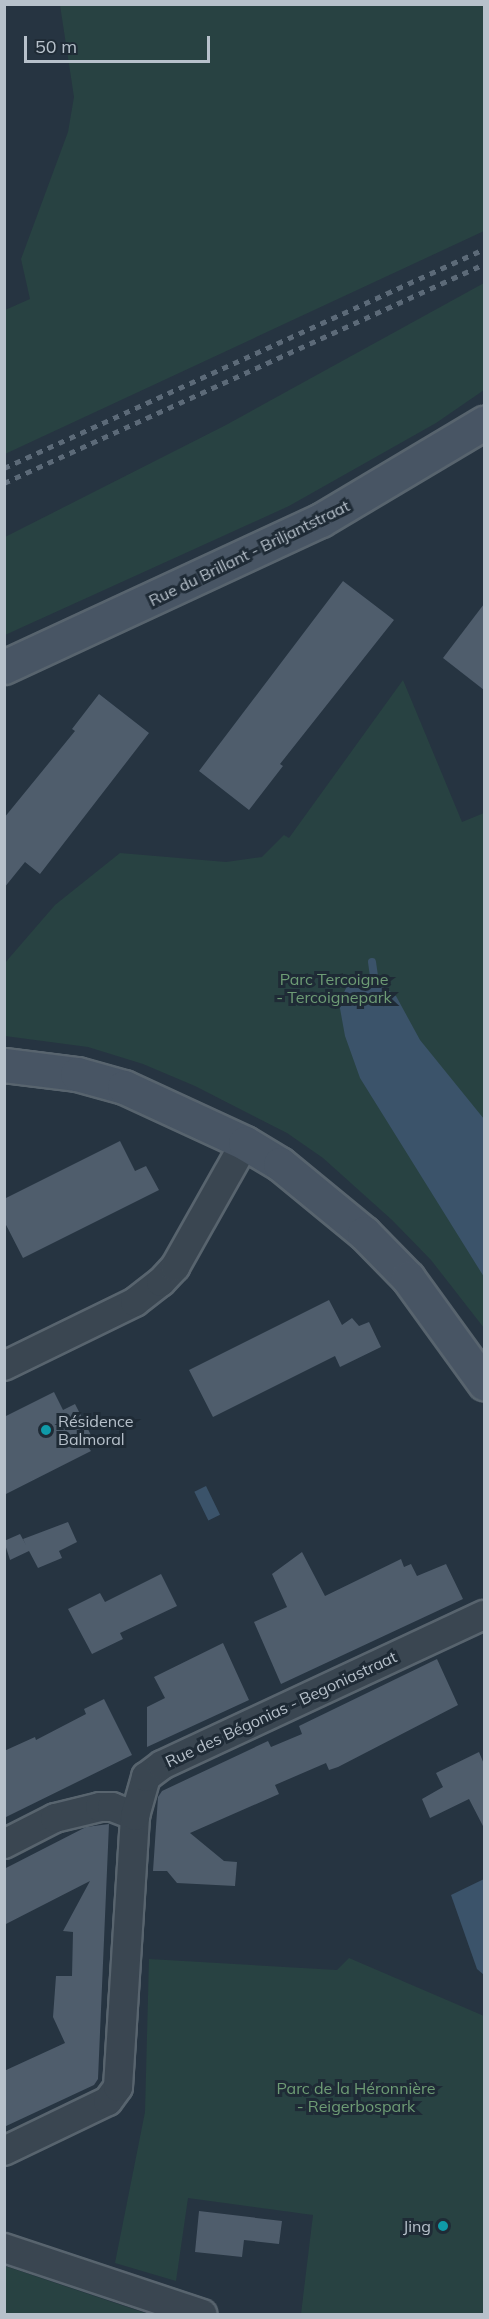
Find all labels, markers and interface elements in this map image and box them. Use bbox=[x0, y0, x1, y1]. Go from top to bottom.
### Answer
scale bar bbox=[27, 24, 213, 62]
text: 50 m bbox=[35, 35, 77, 58]
street label: Rue du Brillant - Briljantstraat bbox=[146, 496, 352, 610]
park label: Parc Tercoigne - Tercoignepark bbox=[276, 969, 392, 1007]
place label: Résidence Balmoral bbox=[58, 1411, 133, 1449]
marker: Résidence Balmoral bbox=[39, 1423, 53, 1437]
street label: Rue des Bégonias - Begoniastraat bbox=[162, 1647, 400, 1771]
park label: Parc de la Héronnière - Reigerbospark bbox=[277, 2078, 435, 2116]
place label: Jing bbox=[403, 2216, 431, 2236]
marker: Jing bbox=[436, 2219, 450, 2233]

